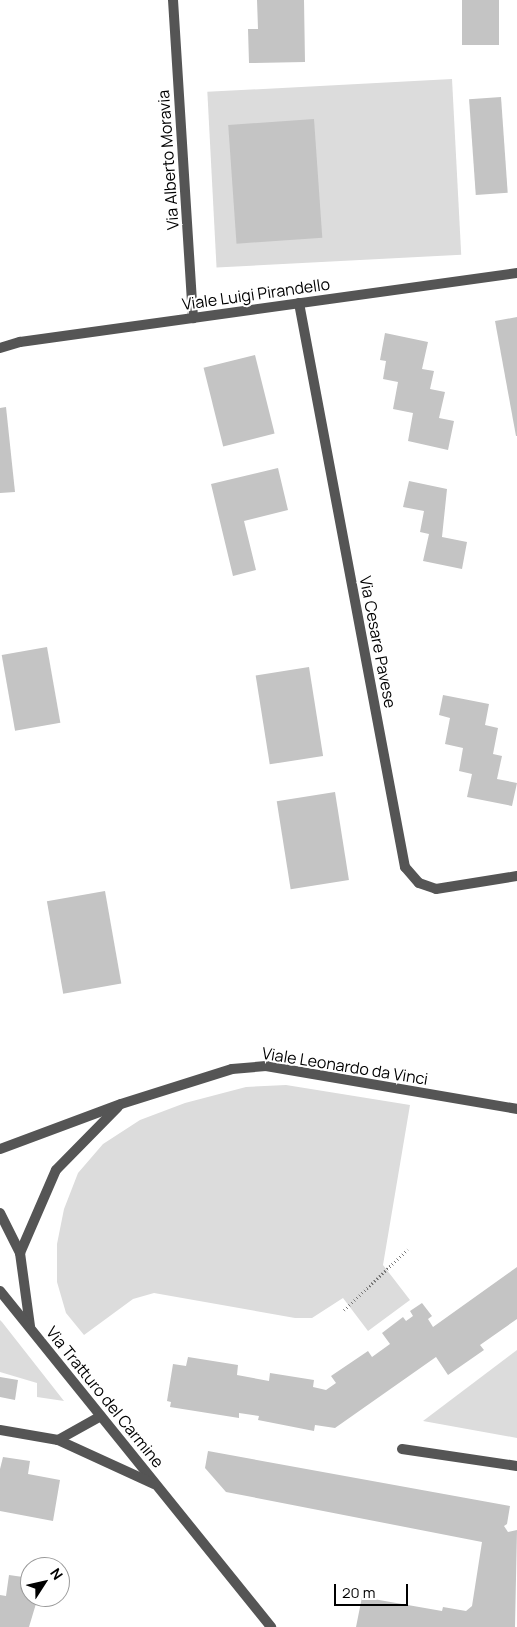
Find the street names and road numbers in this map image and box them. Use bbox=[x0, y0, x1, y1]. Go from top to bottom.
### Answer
street label: Via Alberto Moravia bbox=[154, 89, 182, 231]
street label: Viale Luigi Pirandello bbox=[181, 274, 331, 314]
street label: Via Cesare Pavese bbox=[356, 574, 400, 710]
street label: Viale Leonardo da Vinci bbox=[261, 1043, 429, 1089]
street label: Via Tratturo del Carmine bbox=[42, 1323, 168, 1471]

